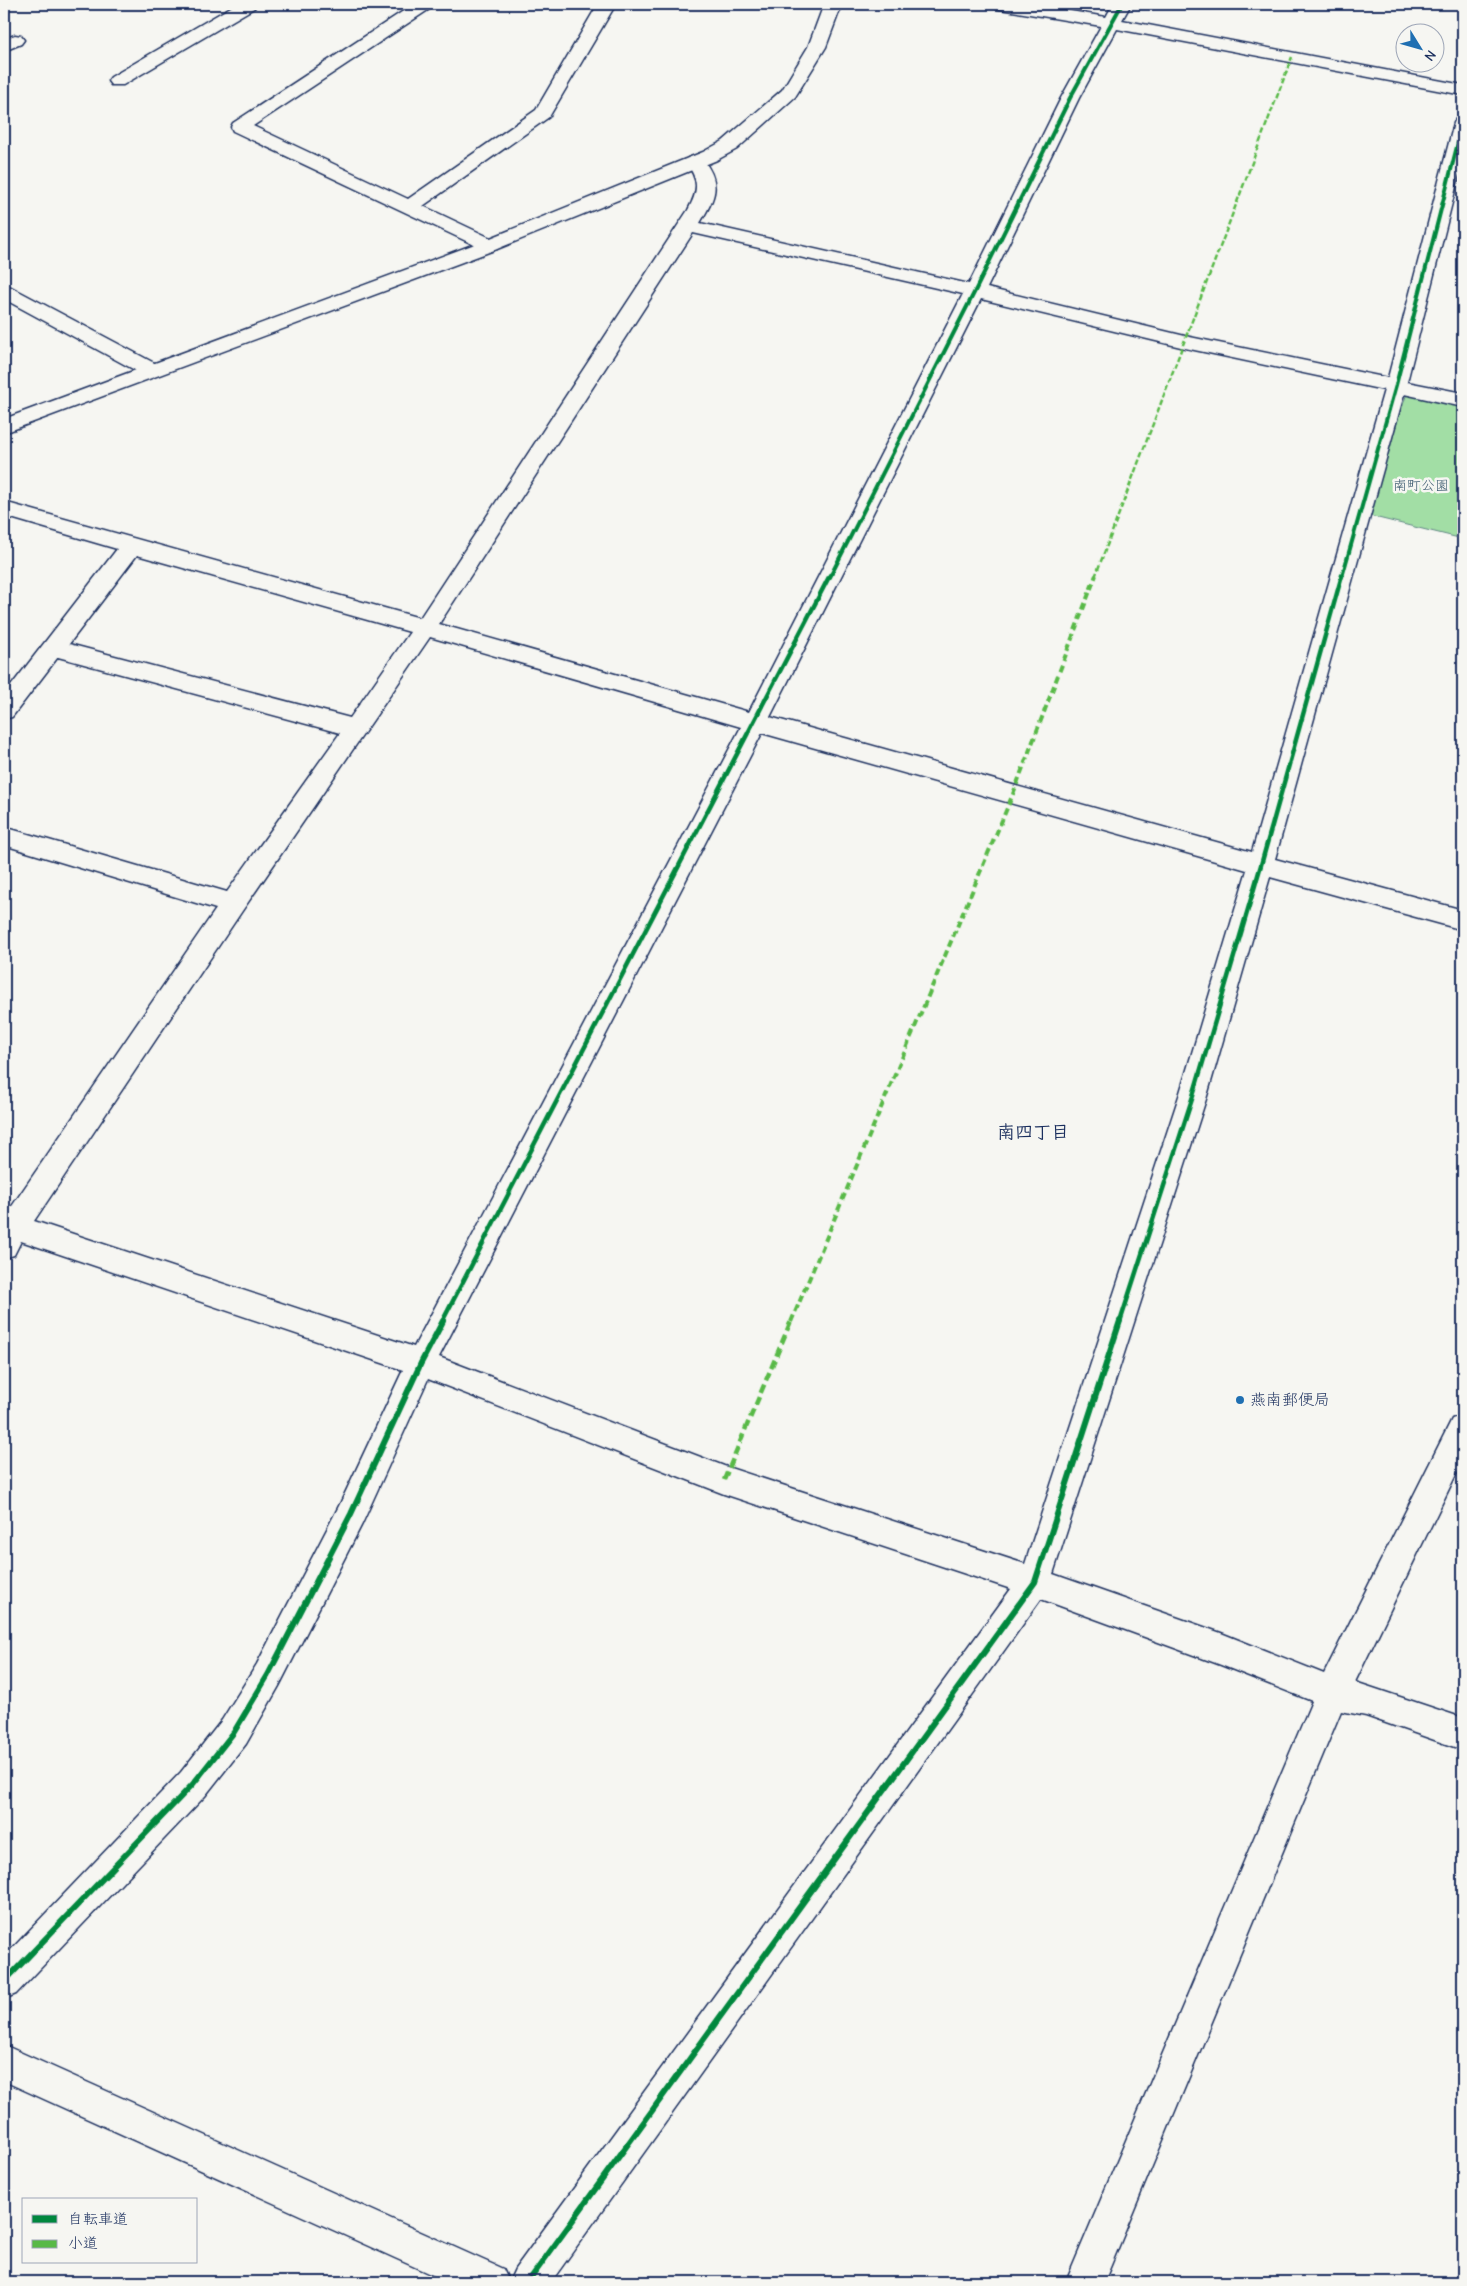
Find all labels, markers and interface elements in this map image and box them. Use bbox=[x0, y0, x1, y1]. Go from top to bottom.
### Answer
north arrow bbox=[1394, 22, 1444, 72]
text: N bbox=[1420, 47, 1440, 64]
park label: 南町公園 bbox=[1393, 477, 1449, 494]
district label: 南四丁目 bbox=[997, 1122, 1069, 1143]
place label: 燕南郵便局 bbox=[1250, 1391, 1330, 1409]
marker: 燕南郵便局 bbox=[1234, 1394, 1246, 1406]
legend bbox=[22, 2198, 198, 2264]
text: 自転車道 bbox=[68, 2210, 128, 2228]
text: 小道 bbox=[68, 2234, 98, 2252]

